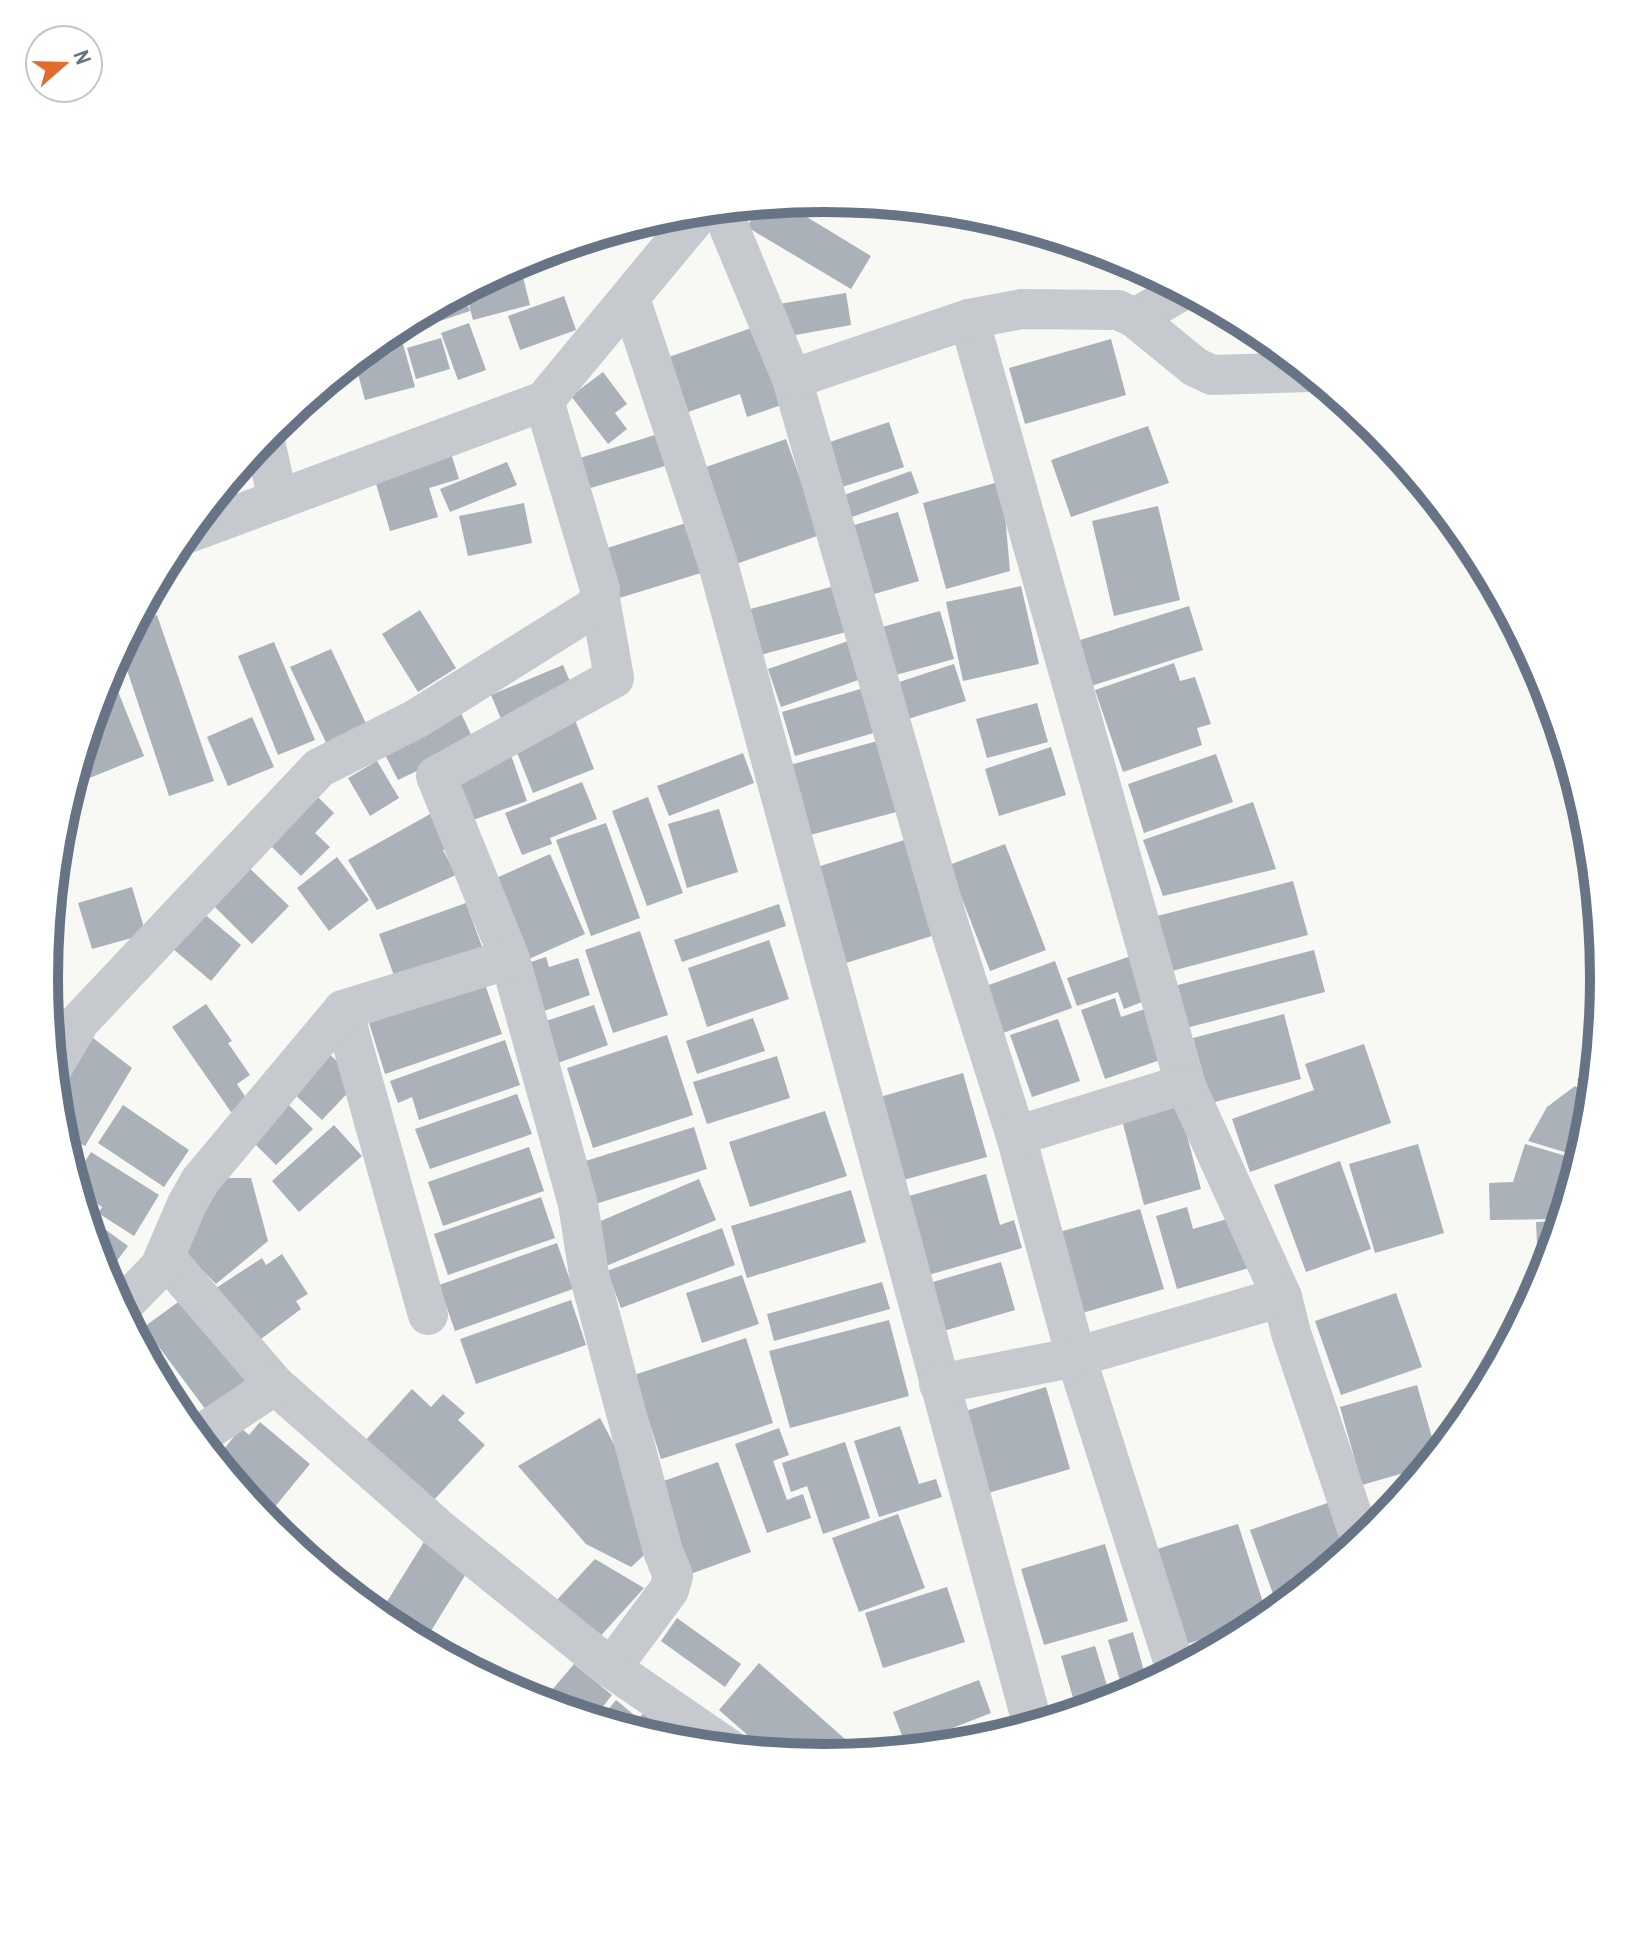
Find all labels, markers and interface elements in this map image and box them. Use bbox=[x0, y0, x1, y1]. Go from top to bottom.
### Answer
north arrow bbox=[24, 24, 104, 104]
text: N bbox=[66, 46, 99, 68]

